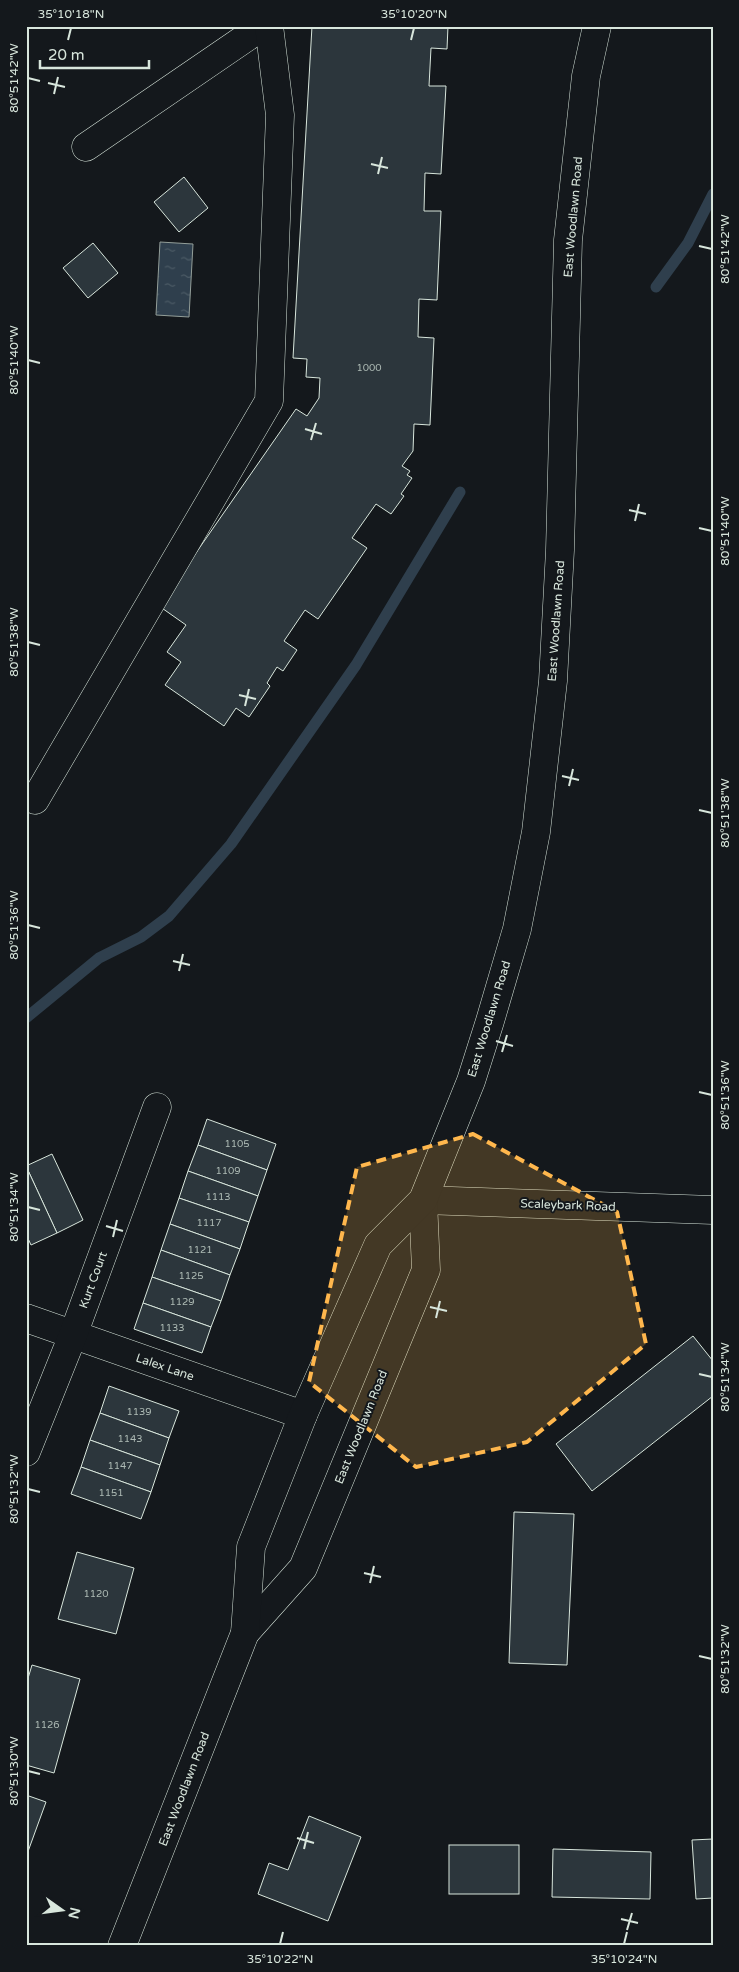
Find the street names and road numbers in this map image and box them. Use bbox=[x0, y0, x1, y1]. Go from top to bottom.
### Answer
street label: East Woodlawn Road bbox=[561, 156, 585, 278]
street label: East Woodlawn Road bbox=[545, 560, 567, 682]
street label: East Woodlawn Road bbox=[465, 959, 513, 1079]
street label: Scaleybark Road bbox=[520, 1196, 616, 1214]
street label: Kurt Court bbox=[76, 1249, 110, 1310]
street label: Lalex Lane bbox=[134, 1350, 196, 1384]
street label: East Woodlawn Road bbox=[332, 1368, 390, 1486]
street label: East Woodlawn Road bbox=[156, 1730, 212, 1848]

